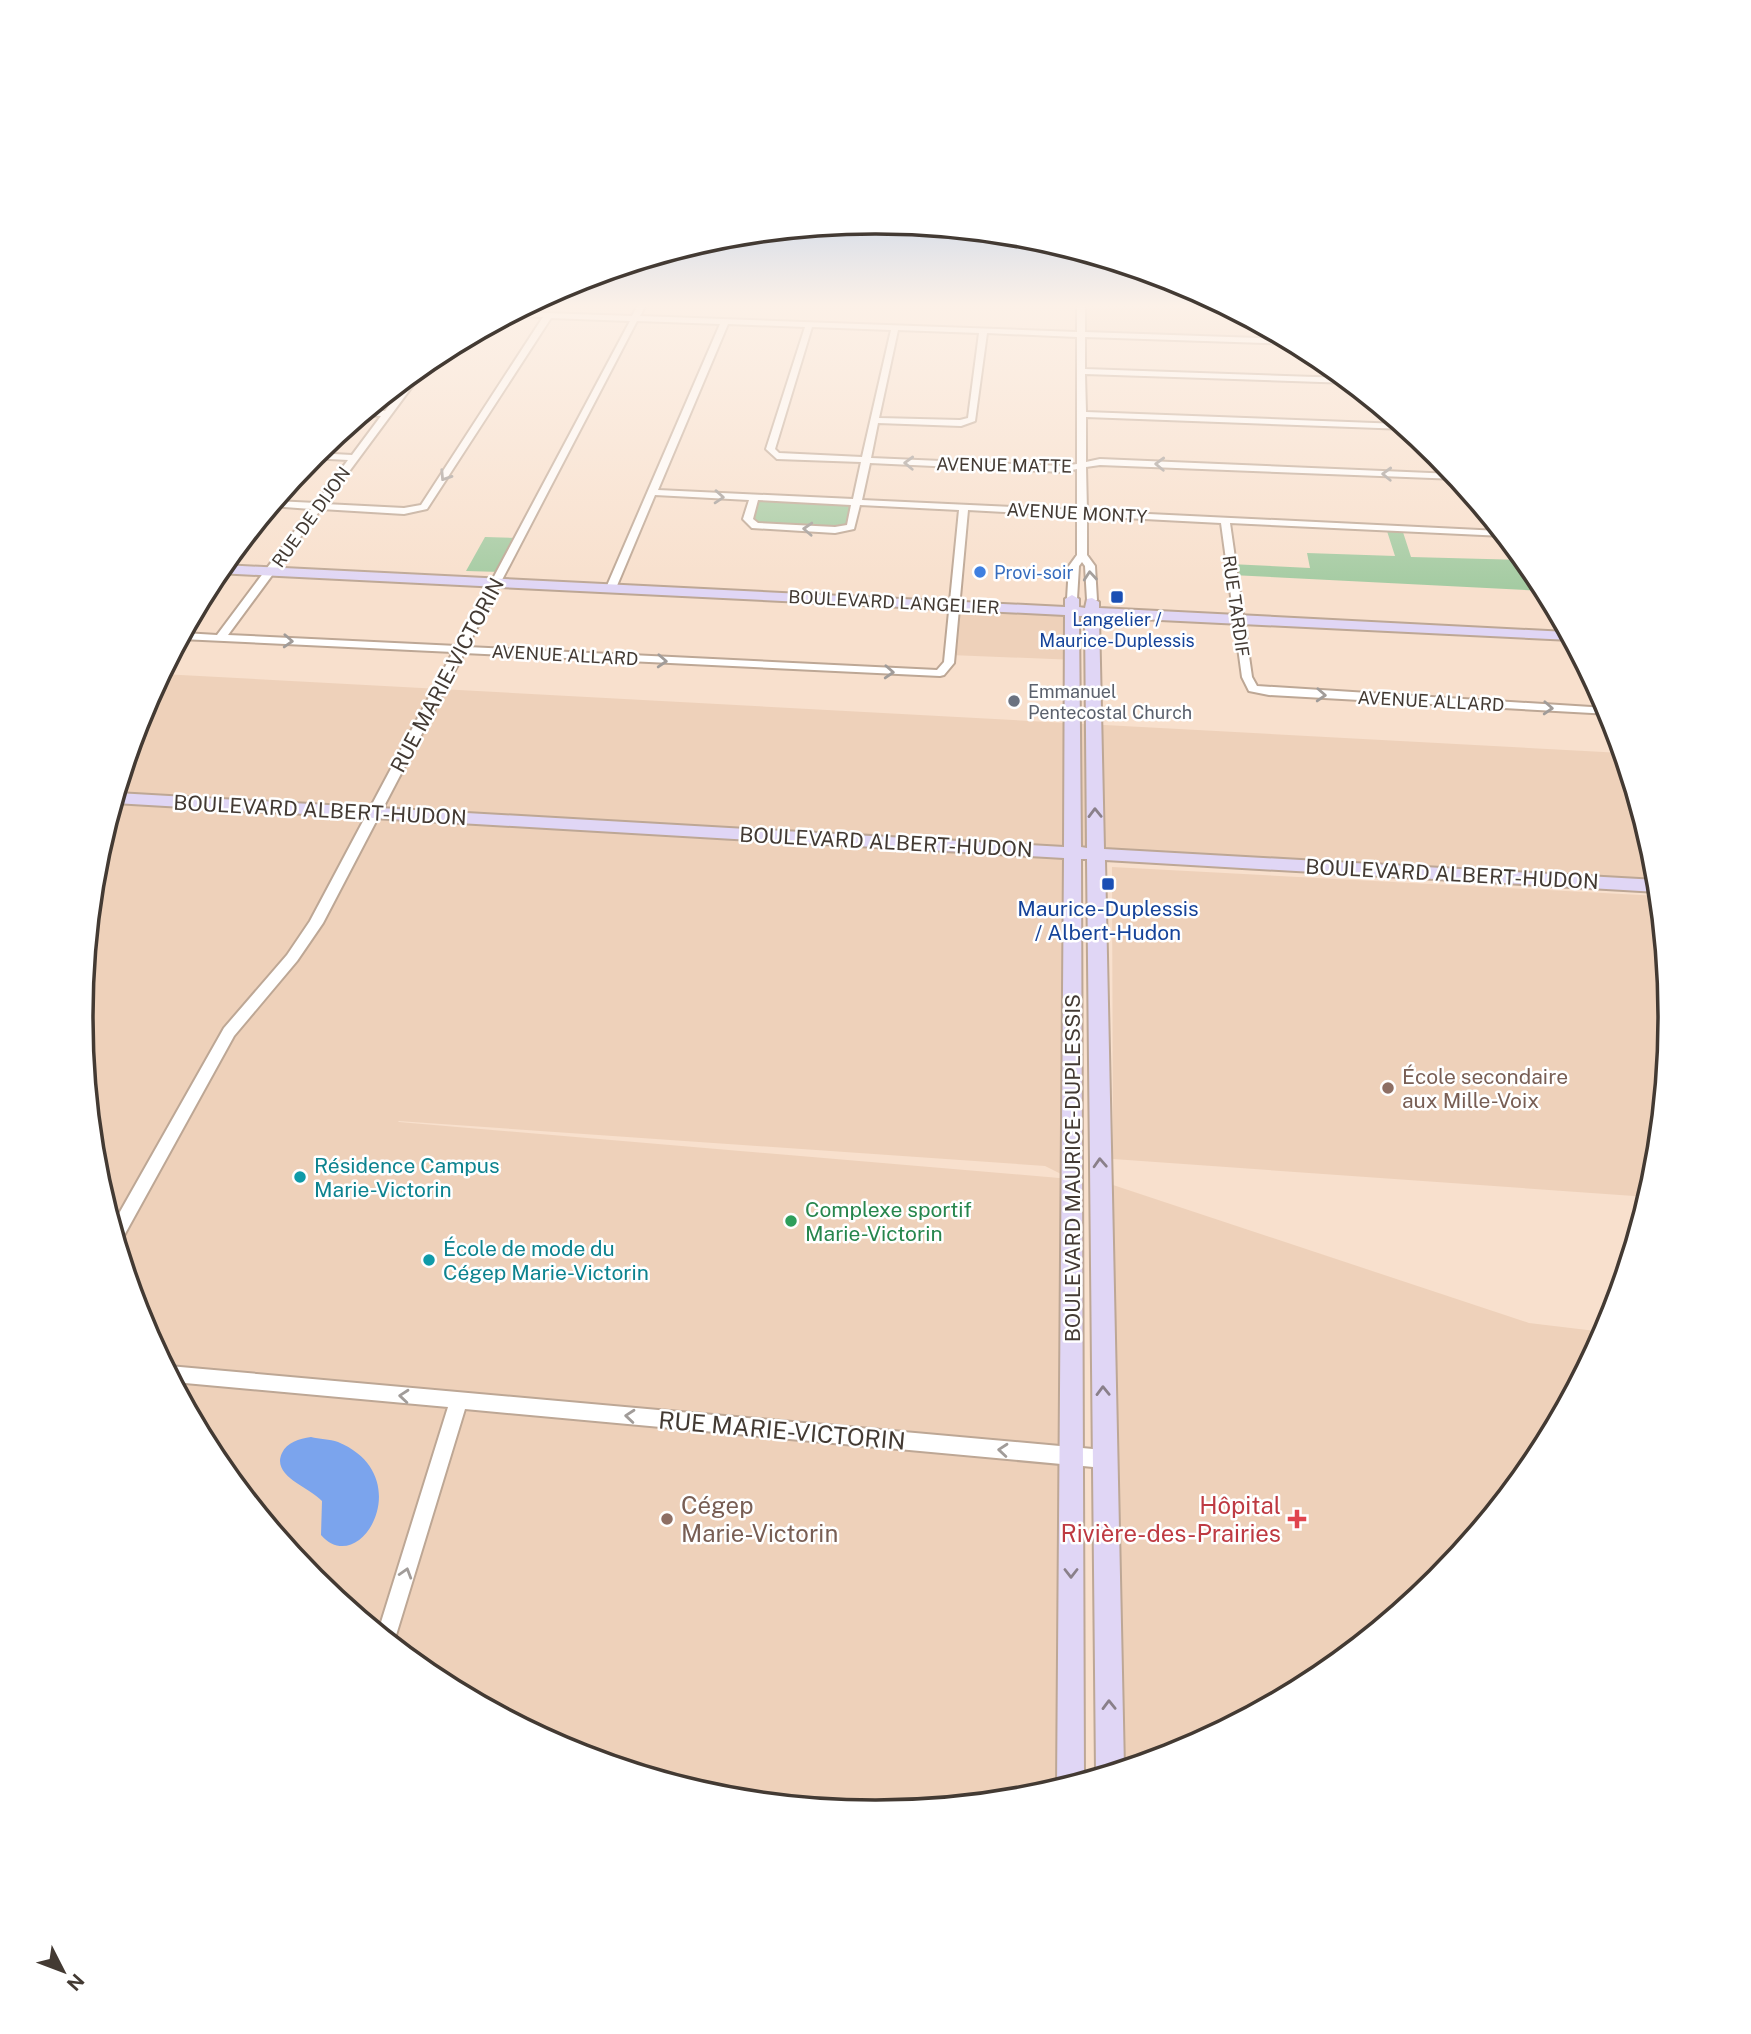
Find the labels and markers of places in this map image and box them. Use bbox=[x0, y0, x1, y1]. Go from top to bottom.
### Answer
place label: Provi-soir bbox=[994, 562, 1074, 583]
marker: Provi-soir bbox=[972, 564, 988, 580]
marker: Langelier / Maurice-Duplessis bbox=[1109, 589, 1125, 605]
place label: Langelier / Maurice-Duplessis bbox=[1039, 609, 1195, 651]
place label: Emmanuel Pentecostal Church bbox=[1028, 681, 1192, 723]
marker: Emmanuel Pentecostal Church bbox=[1006, 693, 1022, 709]
marker: Maurice-Duplessis / Albert-Hudon bbox=[1100, 876, 1116, 892]
place label: Maurice-Duplessis / Albert-Hudon bbox=[1017, 896, 1199, 945]
place label: École secondaire aux Mille-Voix bbox=[1402, 1064, 1568, 1113]
marker: École secondaire aux Mille-Voix bbox=[1380, 1080, 1396, 1096]
place label: Résidence Campus Marie-Victorin bbox=[314, 1153, 500, 1202]
marker: Résidence Campus Marie-Victorin bbox=[292, 1169, 308, 1185]
place label: Complexe sportif Marie-Victorin bbox=[805, 1197, 972, 1246]
marker: Complexe sportif Marie-Victorin bbox=[783, 1213, 799, 1229]
place label: École de mode du Cégep Marie-Victorin bbox=[443, 1236, 649, 1285]
marker: École de mode du Cégep Marie-Victorin bbox=[421, 1252, 437, 1268]
place label: Cégep Marie-Victorin bbox=[681, 1491, 838, 1547]
place label: Hôpital Rivière-des-Prairies bbox=[1061, 1491, 1281, 1547]
marker: Hôpital Rivière-des-Prairies bbox=[1287, 1509, 1307, 1529]
marker: Cégep Marie-Victorin bbox=[659, 1511, 675, 1527]

